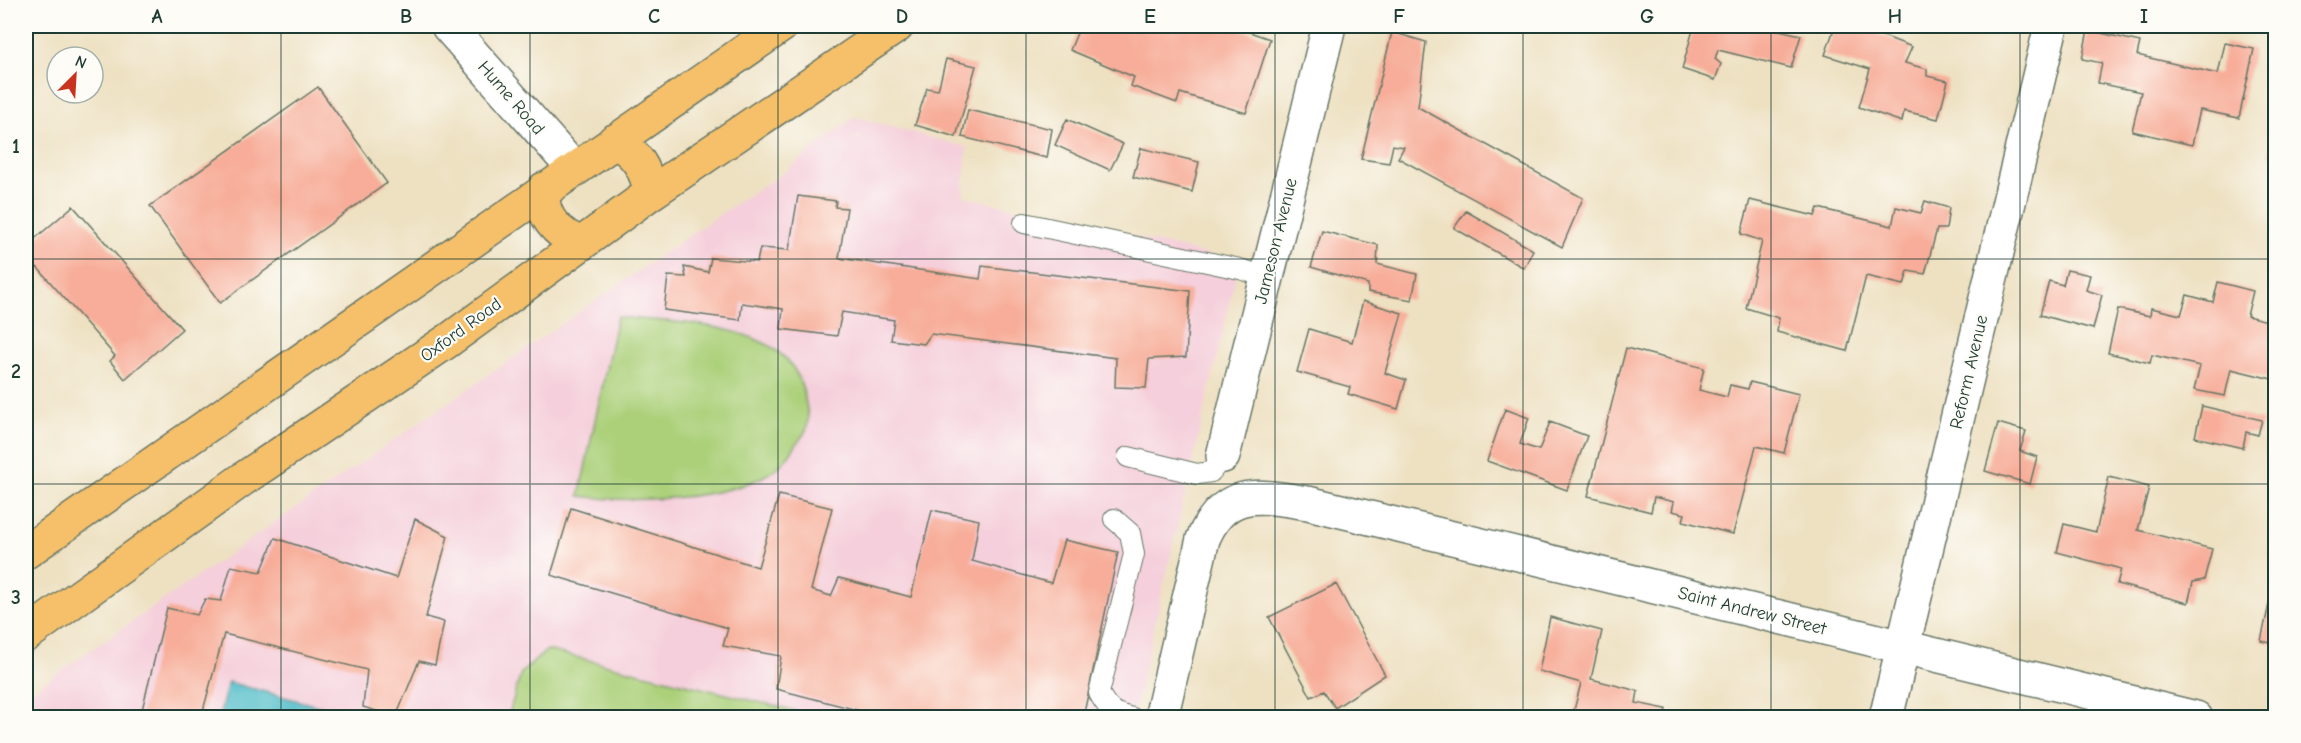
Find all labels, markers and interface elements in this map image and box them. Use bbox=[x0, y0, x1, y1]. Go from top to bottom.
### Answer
text: A bbox=[151, 5, 163, 28]
text: B bbox=[400, 5, 412, 28]
text: C bbox=[648, 5, 660, 28]
text: D bbox=[896, 5, 908, 28]
text: E bbox=[1144, 5, 1156, 28]
text: F bbox=[1393, 5, 1405, 28]
text: G bbox=[1640, 5, 1654, 28]
text: H bbox=[1888, 5, 1902, 28]
text: I bbox=[2140, 5, 2148, 28]
north arrow bbox=[45, 45, 105, 105]
text: N bbox=[72, 52, 89, 73]
street label: Hume Road bbox=[473, 57, 549, 139]
text: 1 bbox=[12, 135, 20, 158]
street label: Jameson Avenue bbox=[1250, 176, 1302, 306]
street label: Oxford Road bbox=[416, 293, 506, 367]
street label: Reform Avenue bbox=[1946, 313, 1992, 431]
text: 2 bbox=[11, 360, 21, 383]
street label: Saint Andrew Street bbox=[1676, 582, 1829, 640]
text: 3 bbox=[11, 586, 21, 609]

